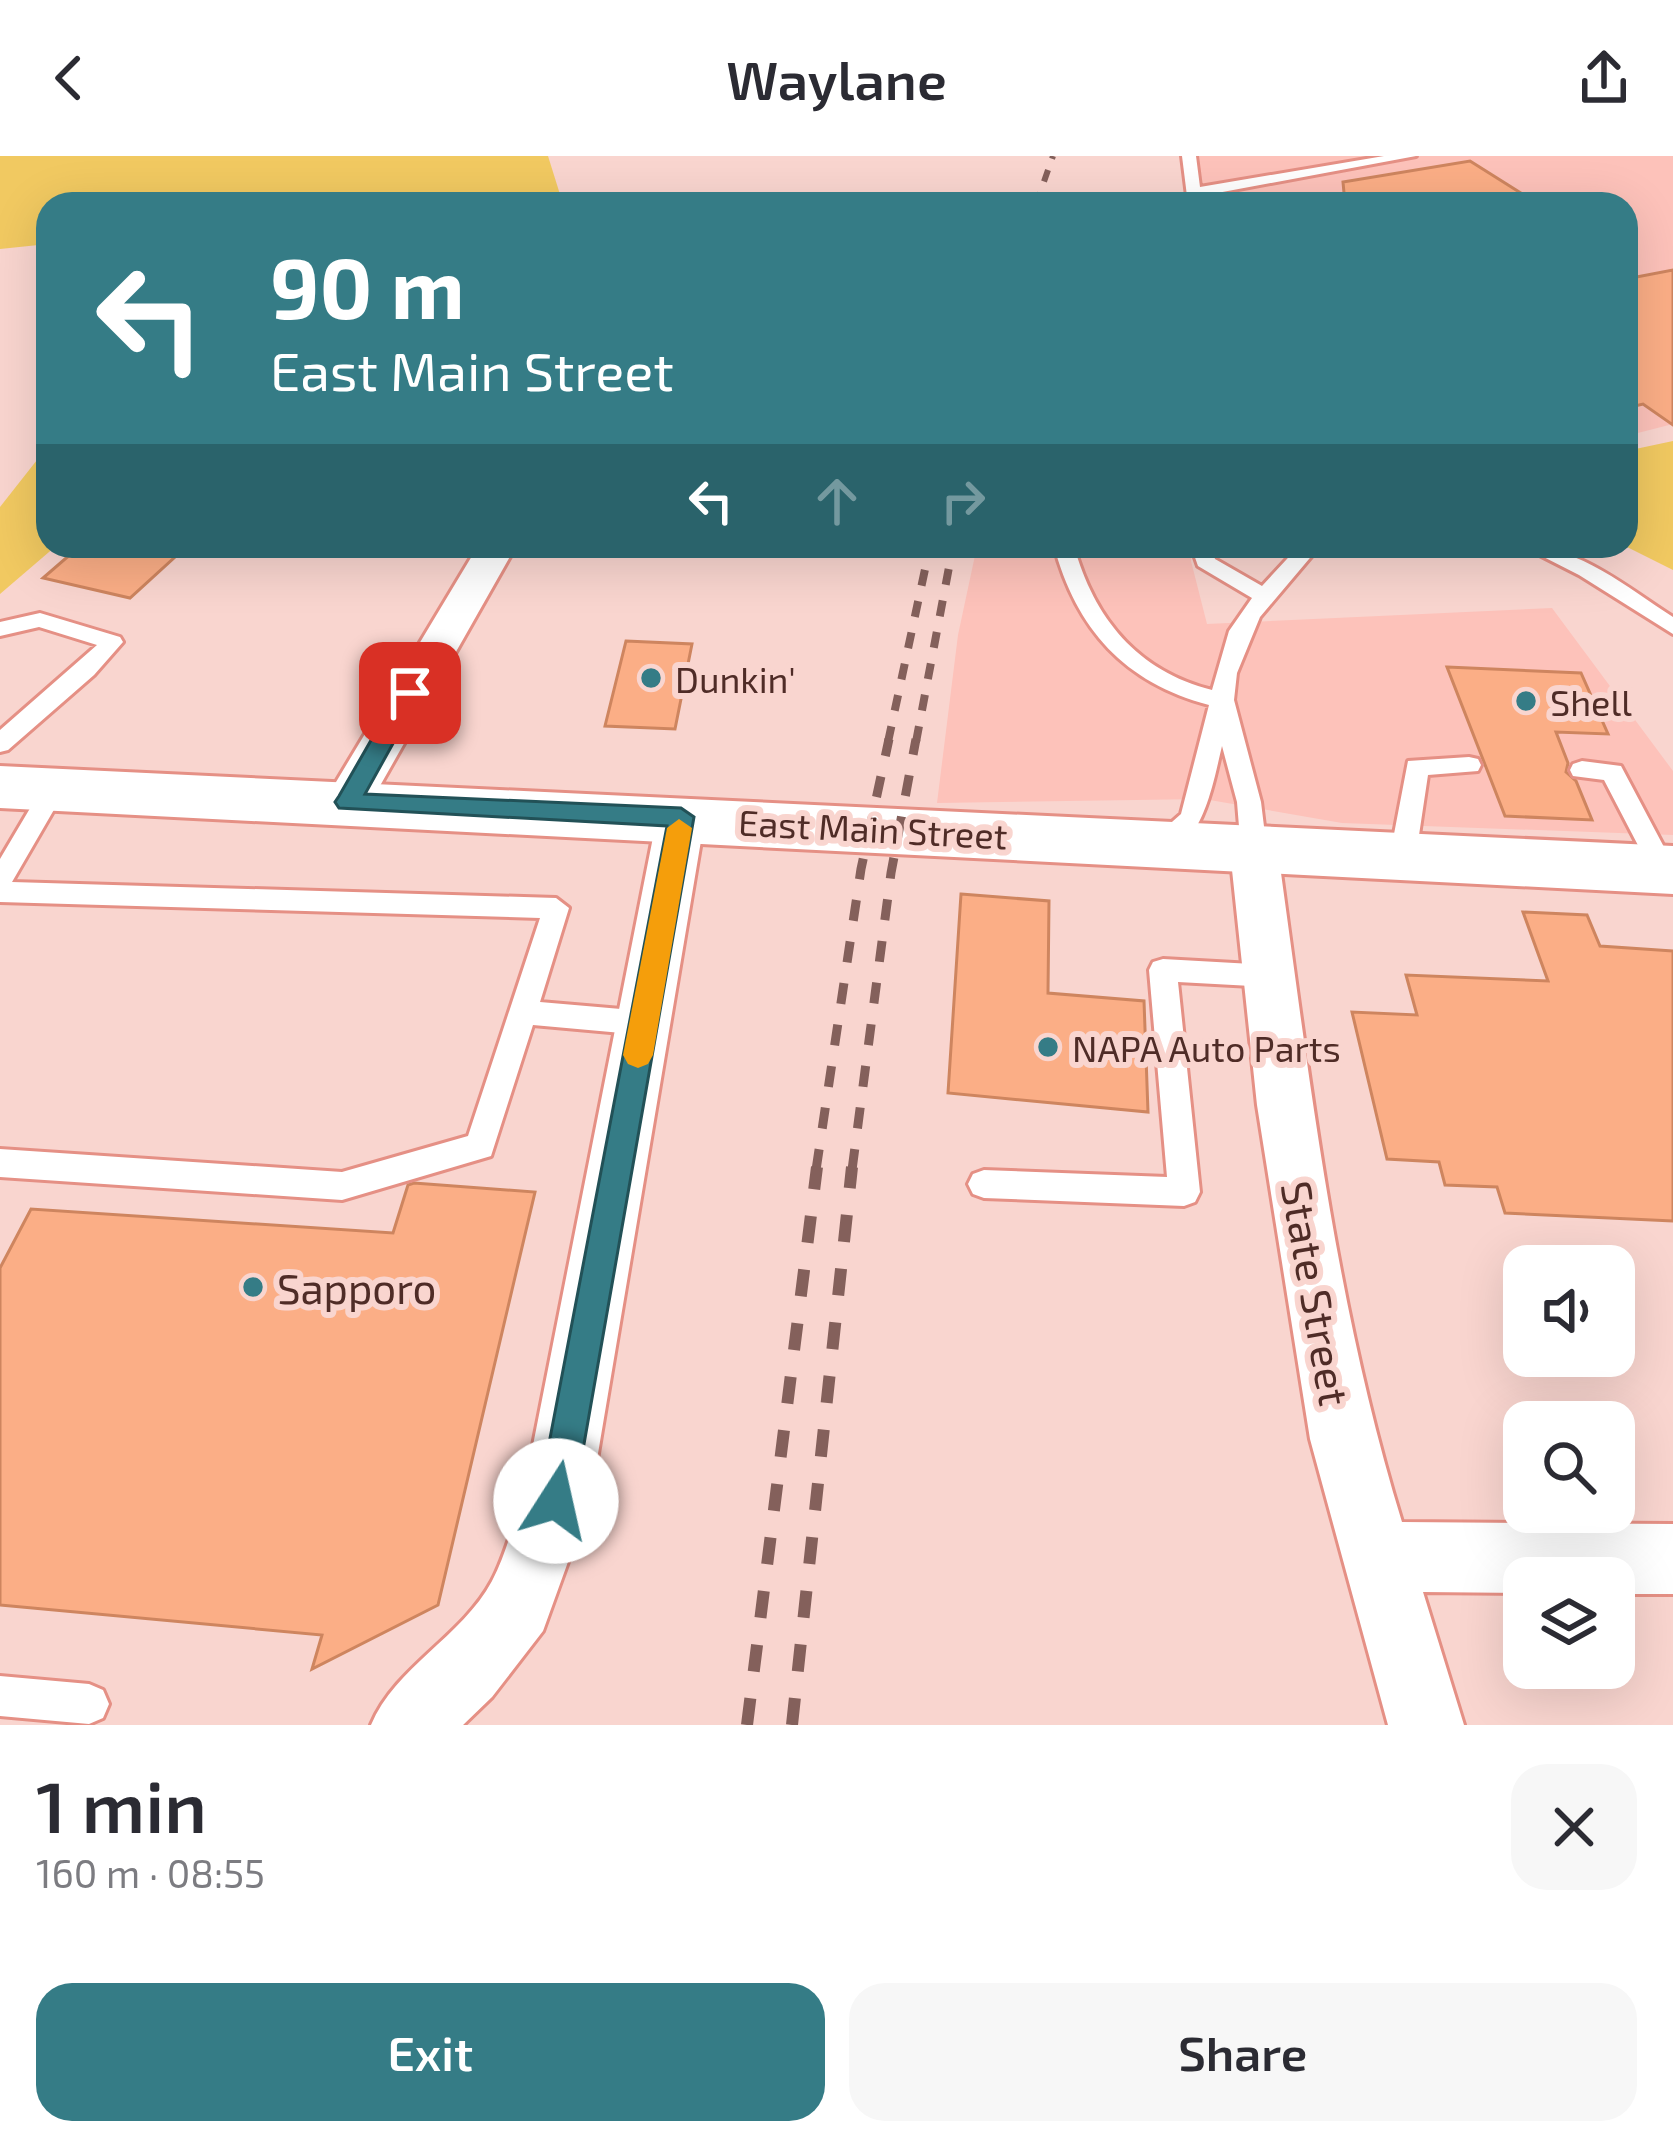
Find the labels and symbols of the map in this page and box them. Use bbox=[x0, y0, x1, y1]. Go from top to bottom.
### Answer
pin bbox=[359, 642, 461, 744]
place label: Dunkin' bbox=[675, 657, 796, 700]
marker: Dunkin' bbox=[638, 665, 664, 691]
place label: Shell bbox=[1550, 680, 1632, 723]
marker: Shell bbox=[1513, 688, 1539, 714]
street label: East Main Street bbox=[737, 799, 1009, 857]
place label: NAPA Auto Parts bbox=[1072, 1026, 1341, 1069]
marker: NAPA Auto Parts bbox=[1035, 1034, 1061, 1060]
street label: State Street bbox=[1273, 1177, 1361, 1409]
place label: Sapporo bbox=[277, 1262, 436, 1312]
marker: Sapporo bbox=[240, 1274, 266, 1300]
position arrow bbox=[493, 1438, 619, 1564]

